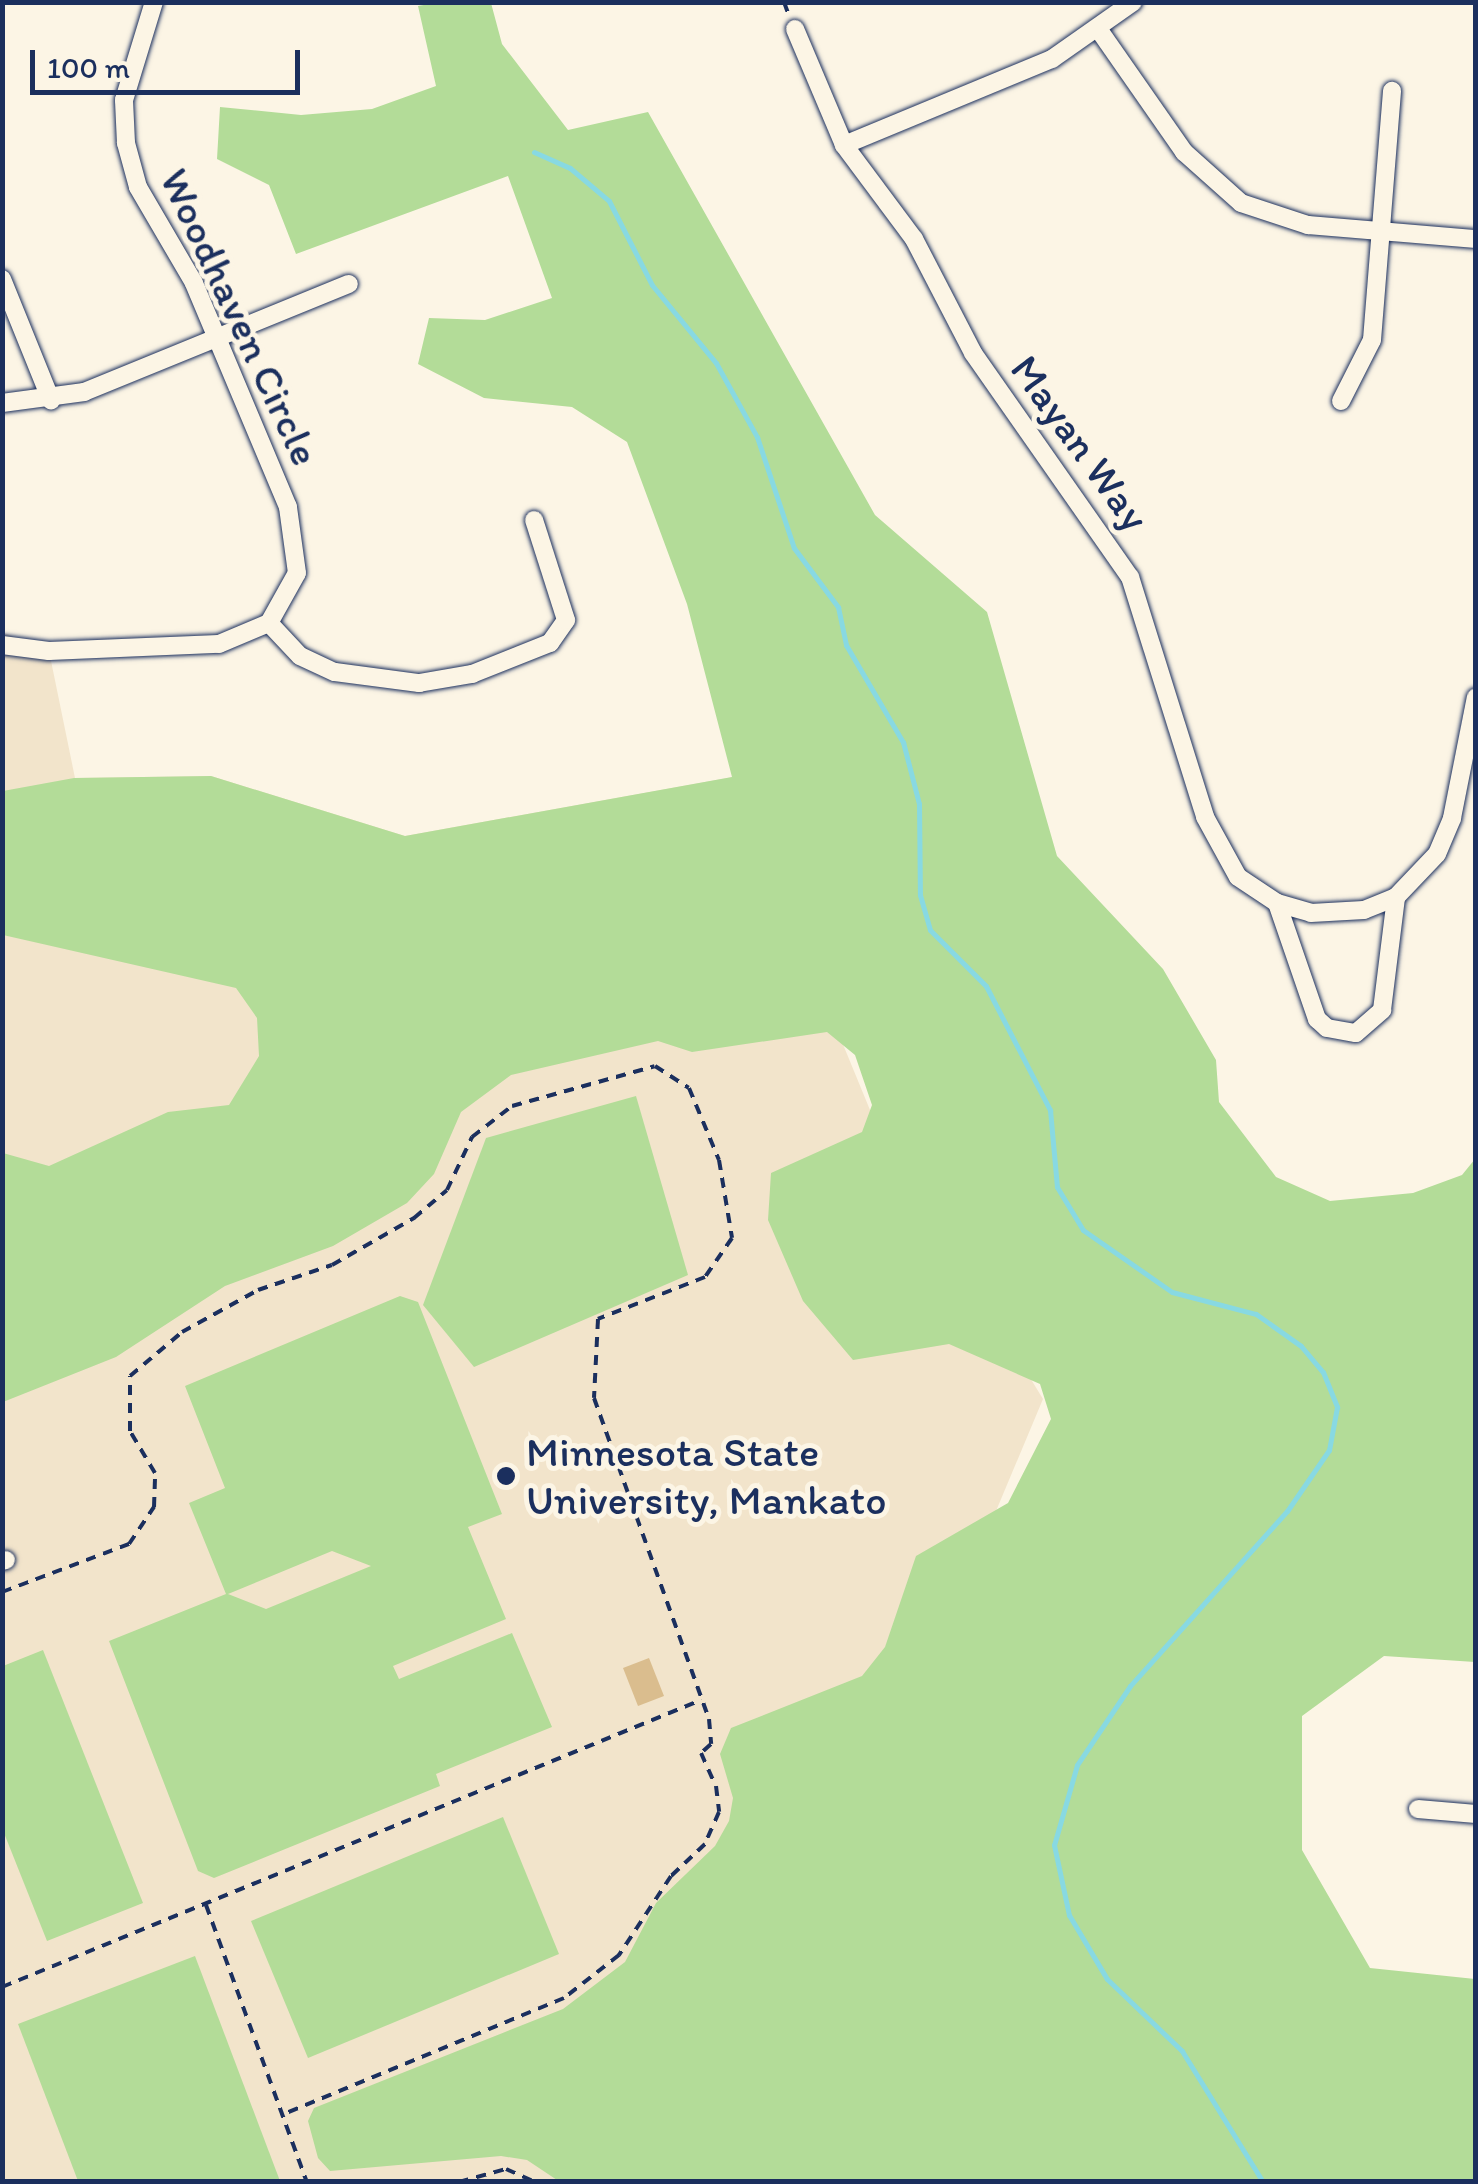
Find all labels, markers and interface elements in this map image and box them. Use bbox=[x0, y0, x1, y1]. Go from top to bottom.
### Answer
scale bar bbox=[35, 30, 305, 92]
text: 100 m bbox=[47, 49, 130, 86]
street label: Woodhaven Circle bbox=[149, 161, 331, 473]
street label: Mayan Way bbox=[1000, 346, 1160, 540]
place label: Minnesota State University, Mankato bbox=[526, 1427, 887, 1525]
marker: Minnesota State University, Mankato bbox=[495, 1465, 517, 1487]

